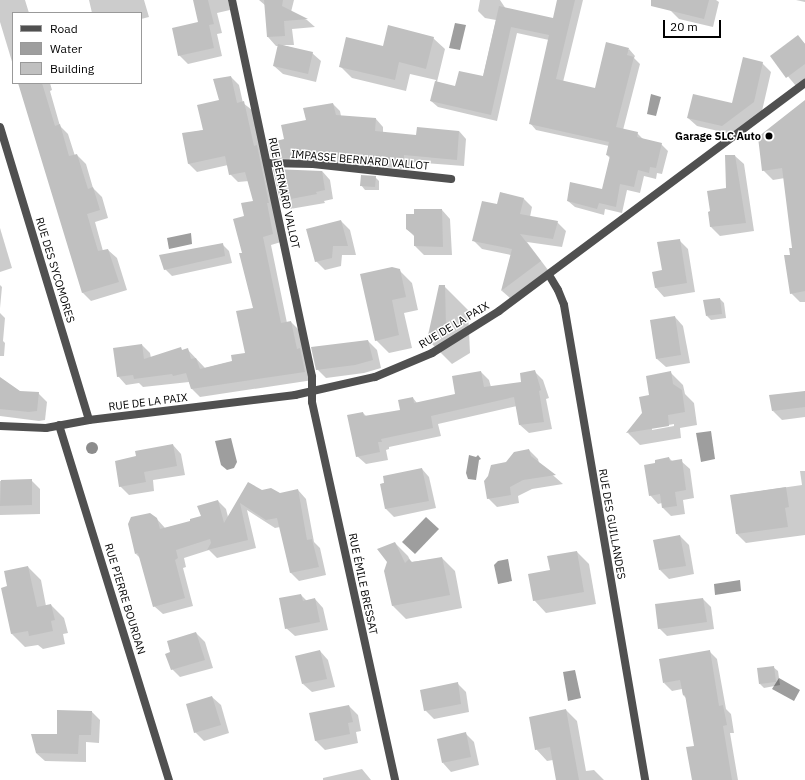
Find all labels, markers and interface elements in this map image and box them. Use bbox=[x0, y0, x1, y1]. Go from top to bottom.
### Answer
legend bbox=[12, 12, 142, 84]
scale bar bbox=[665, 12, 723, 38]
text: 20 m bbox=[670, 19, 698, 34]
text: Road bbox=[50, 21, 78, 36]
text: Water bbox=[50, 41, 82, 56]
text: Building bbox=[50, 61, 94, 76]
place label: Garage SLC Auto bbox=[675, 129, 761, 143]
marker: Garage SLC Auto bbox=[764, 131, 774, 141]
street label: RUE BERNARD VALLOT bbox=[266, 136, 302, 250]
street label: IMPASSE BERNARD VALLOT bbox=[290, 147, 430, 173]
street label: RUE DES SYCOMORES bbox=[33, 216, 77, 324]
street label: RUE DE LA PAIX bbox=[417, 299, 491, 351]
street label: RUE DE LA PAIX bbox=[108, 391, 188, 413]
street label: RUE DES GUILLANDES bbox=[596, 468, 628, 580]
street label: RUE ÉMILE BRESSAT bbox=[346, 532, 380, 636]
street label: RUE PIERRE BOURDAN bbox=[102, 542, 148, 656]

